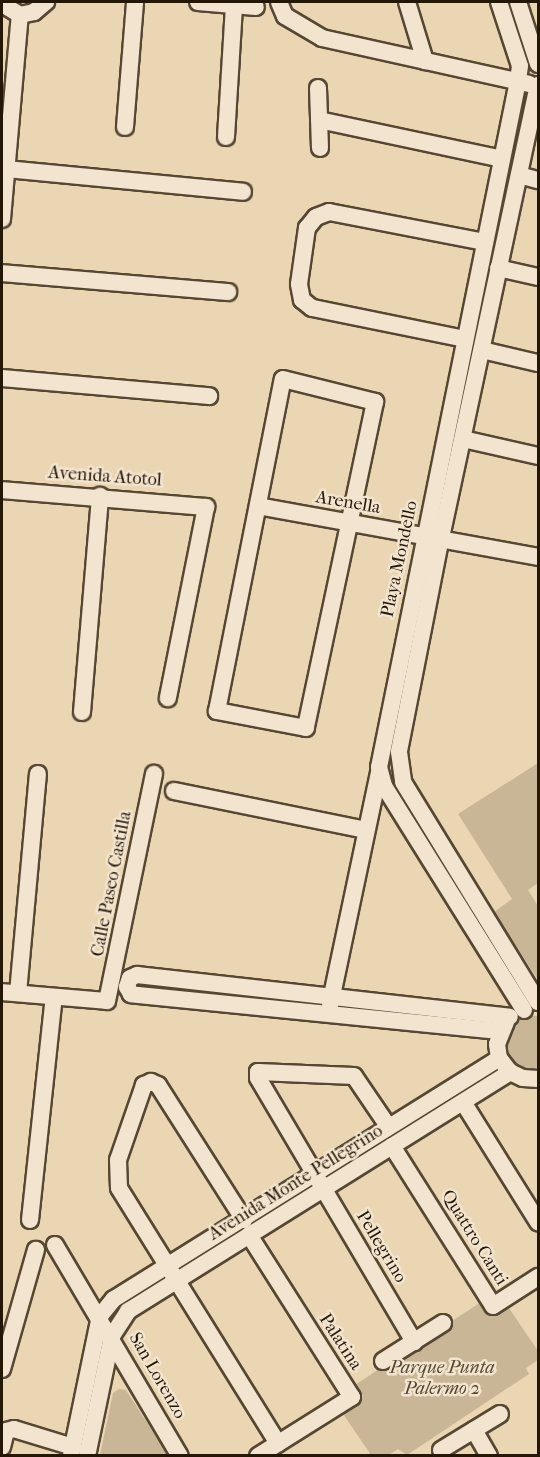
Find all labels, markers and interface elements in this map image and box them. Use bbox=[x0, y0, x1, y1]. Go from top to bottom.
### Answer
street label: Avenida Atotol bbox=[47, 462, 163, 492]
street label: Arenella bbox=[314, 487, 382, 519]
street label: Playa Mondello bbox=[377, 499, 423, 619]
street label: Calle Paseo Castilla bbox=[87, 809, 137, 959]
street label: Avenida Monte Pellegrino bbox=[205, 1120, 387, 1246]
street label: Quattro Canti bbox=[436, 1186, 512, 1290]
street label: Pellegrino bbox=[351, 1207, 411, 1287]
street label: Palatina bbox=[314, 1310, 366, 1374]
street label: San Lorenzo bbox=[124, 1329, 190, 1423]
park label: Parque Punta Palermo 2 bbox=[389, 1358, 495, 1400]

